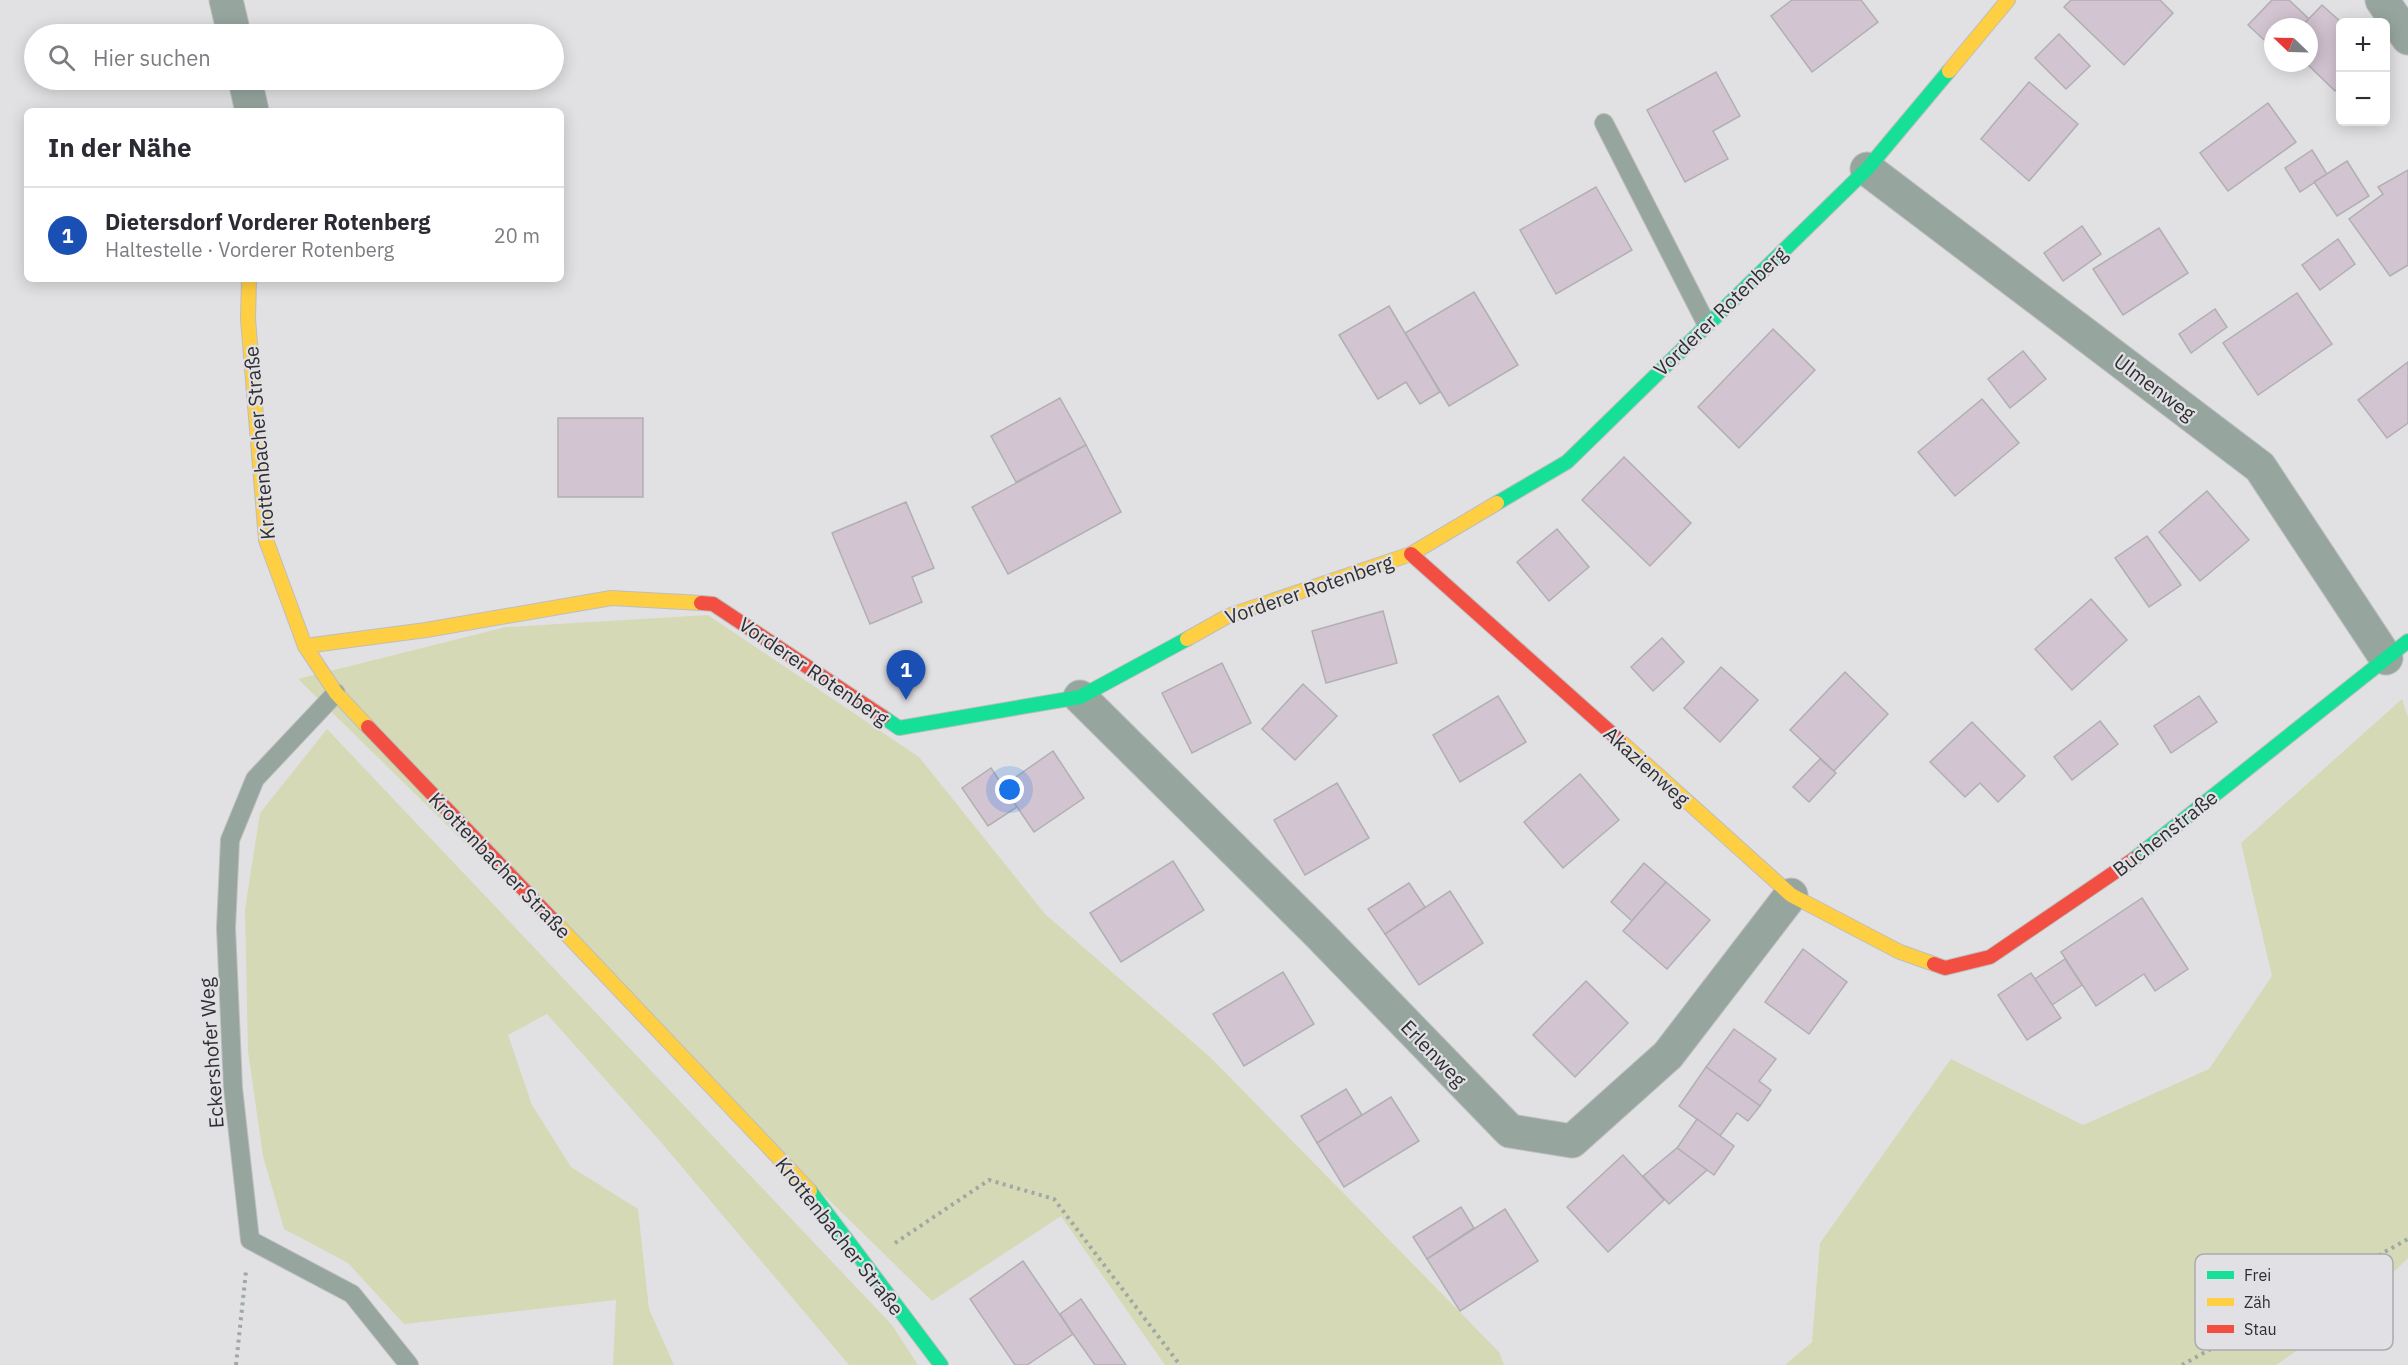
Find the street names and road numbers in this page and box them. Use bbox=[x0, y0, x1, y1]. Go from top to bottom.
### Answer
street label: Vorderer Rotenberg bbox=[1647, 240, 1793, 382]
street label: Krottenbacher Straße bbox=[237, 345, 281, 541]
street label: Ulmenweg bbox=[2109, 347, 2202, 427]
street label: Vorderer Rotenberg bbox=[1221, 547, 1397, 630]
street label: Vorderer Rotenberg bbox=[734, 611, 895, 732]
street label: Akazienweg bbox=[1598, 720, 1696, 812]
street label: Buchenstraße bbox=[2107, 783, 2223, 883]
street label: Krottenbacher Straße bbox=[423, 786, 577, 944]
street label: Eckershofer Weg bbox=[192, 976, 230, 1129]
street label: Erlenweg bbox=[1395, 1014, 1473, 1093]
street label: Krottenbacher Straße bbox=[770, 1151, 910, 1321]

